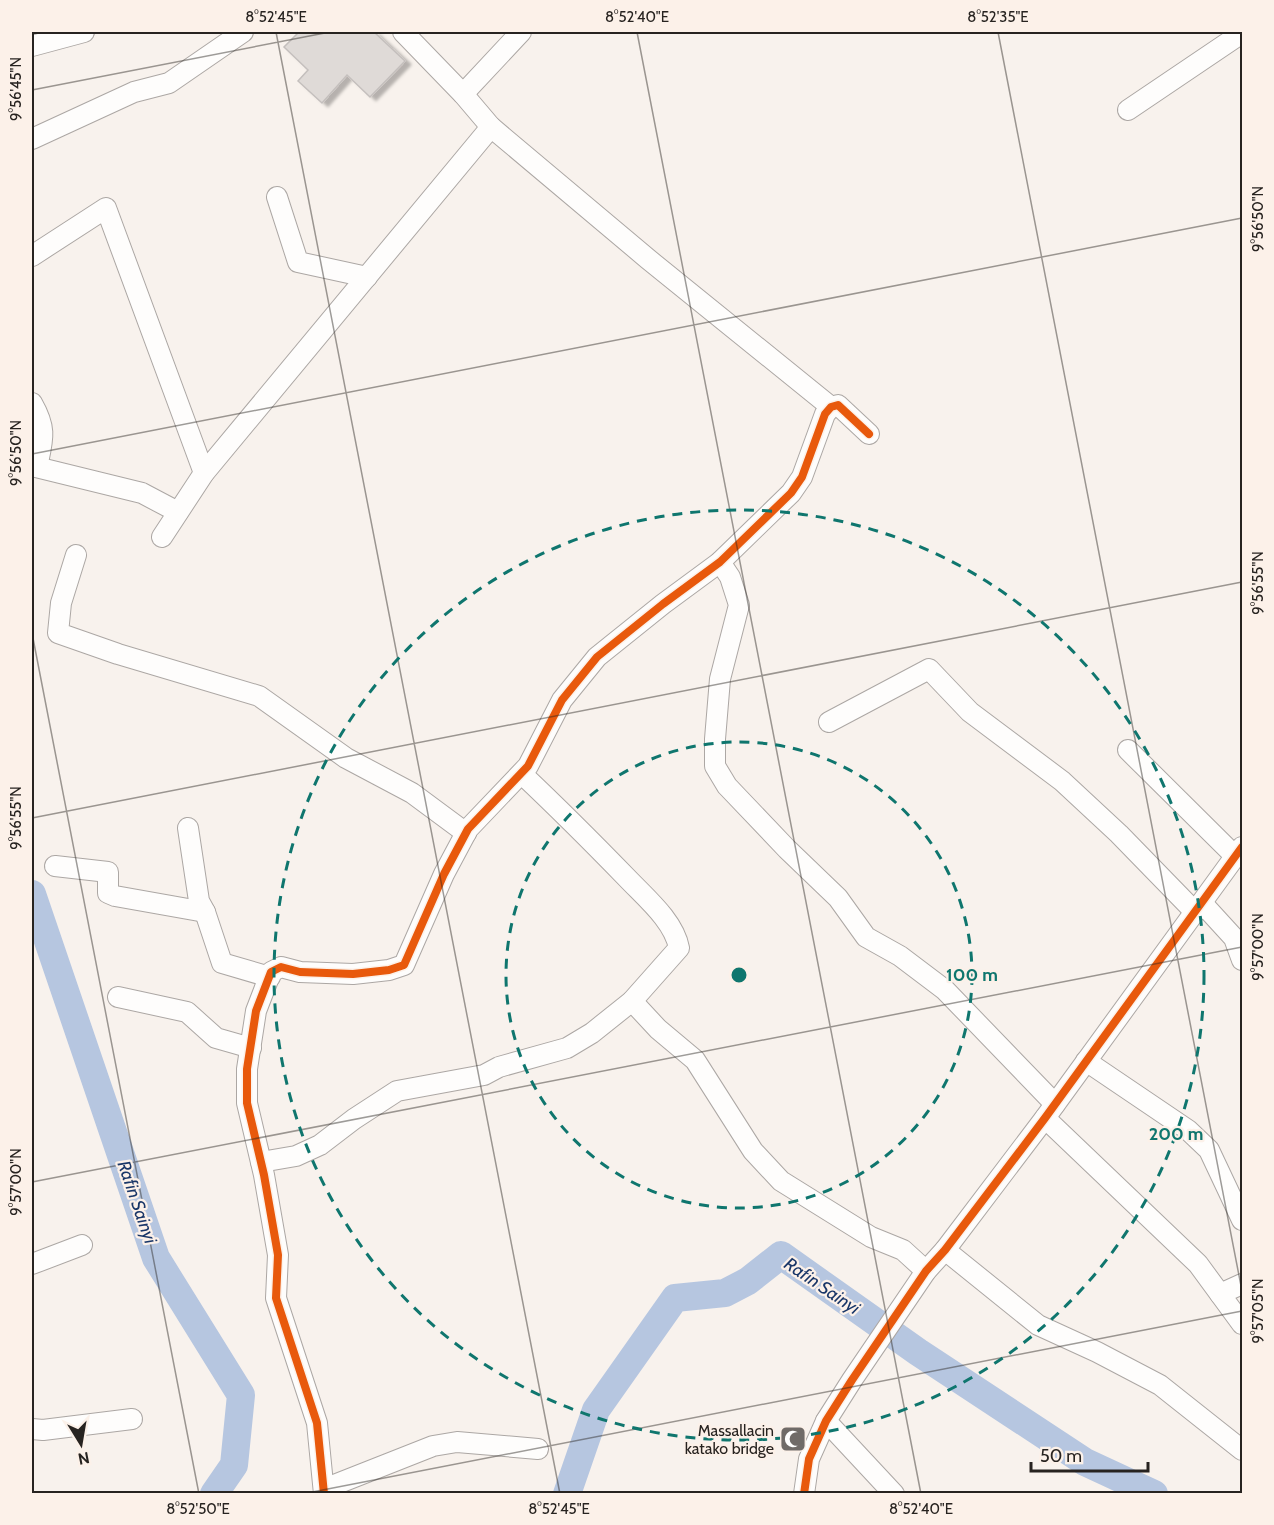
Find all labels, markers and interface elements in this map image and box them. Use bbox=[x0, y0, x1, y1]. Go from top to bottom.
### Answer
text: 8°52'45"E bbox=[245, 8, 307, 26]
text: 8°52'40"E bbox=[605, 8, 669, 26]
text: 8°52'35"E bbox=[967, 8, 1029, 26]
text: 9°56'45"N bbox=[7, 57, 25, 121]
text: 9°56'50"N bbox=[1249, 186, 1267, 252]
text: 9°56'50"N bbox=[7, 420, 25, 486]
text: 9°56'55"N bbox=[1249, 551, 1267, 615]
text: 9°56'55"N bbox=[7, 786, 25, 850]
text: 9°57'00"N bbox=[1249, 913, 1267, 981]
text: 100 m bbox=[946, 964, 998, 986]
centre of rings bbox=[729, 965, 749, 985]
text: 200 m bbox=[1149, 1123, 1203, 1145]
text: 9°57'00"N bbox=[7, 1148, 25, 1216]
water label: Rafin Sainyi bbox=[113, 1158, 162, 1247]
water label: Rafin Sainyi bbox=[780, 1253, 865, 1320]
text: 9°57'05"N bbox=[1249, 1278, 1267, 1344]
north arrow bbox=[51, 1414, 111, 1474]
place label: Massallacin katako bridge bbox=[685, 1421, 774, 1458]
mosque icon: Massallacin katako bridge bbox=[778, 1424, 808, 1454]
scale bar bbox=[1031, 1435, 1148, 1473]
text: 50 m bbox=[1040, 1445, 1082, 1467]
text: N bbox=[76, 1448, 91, 1469]
text: 8°52'50"E bbox=[166, 1500, 230, 1518]
text: 8°52'45"E bbox=[528, 1500, 590, 1518]
text: 8°52'40"E bbox=[889, 1500, 953, 1518]

